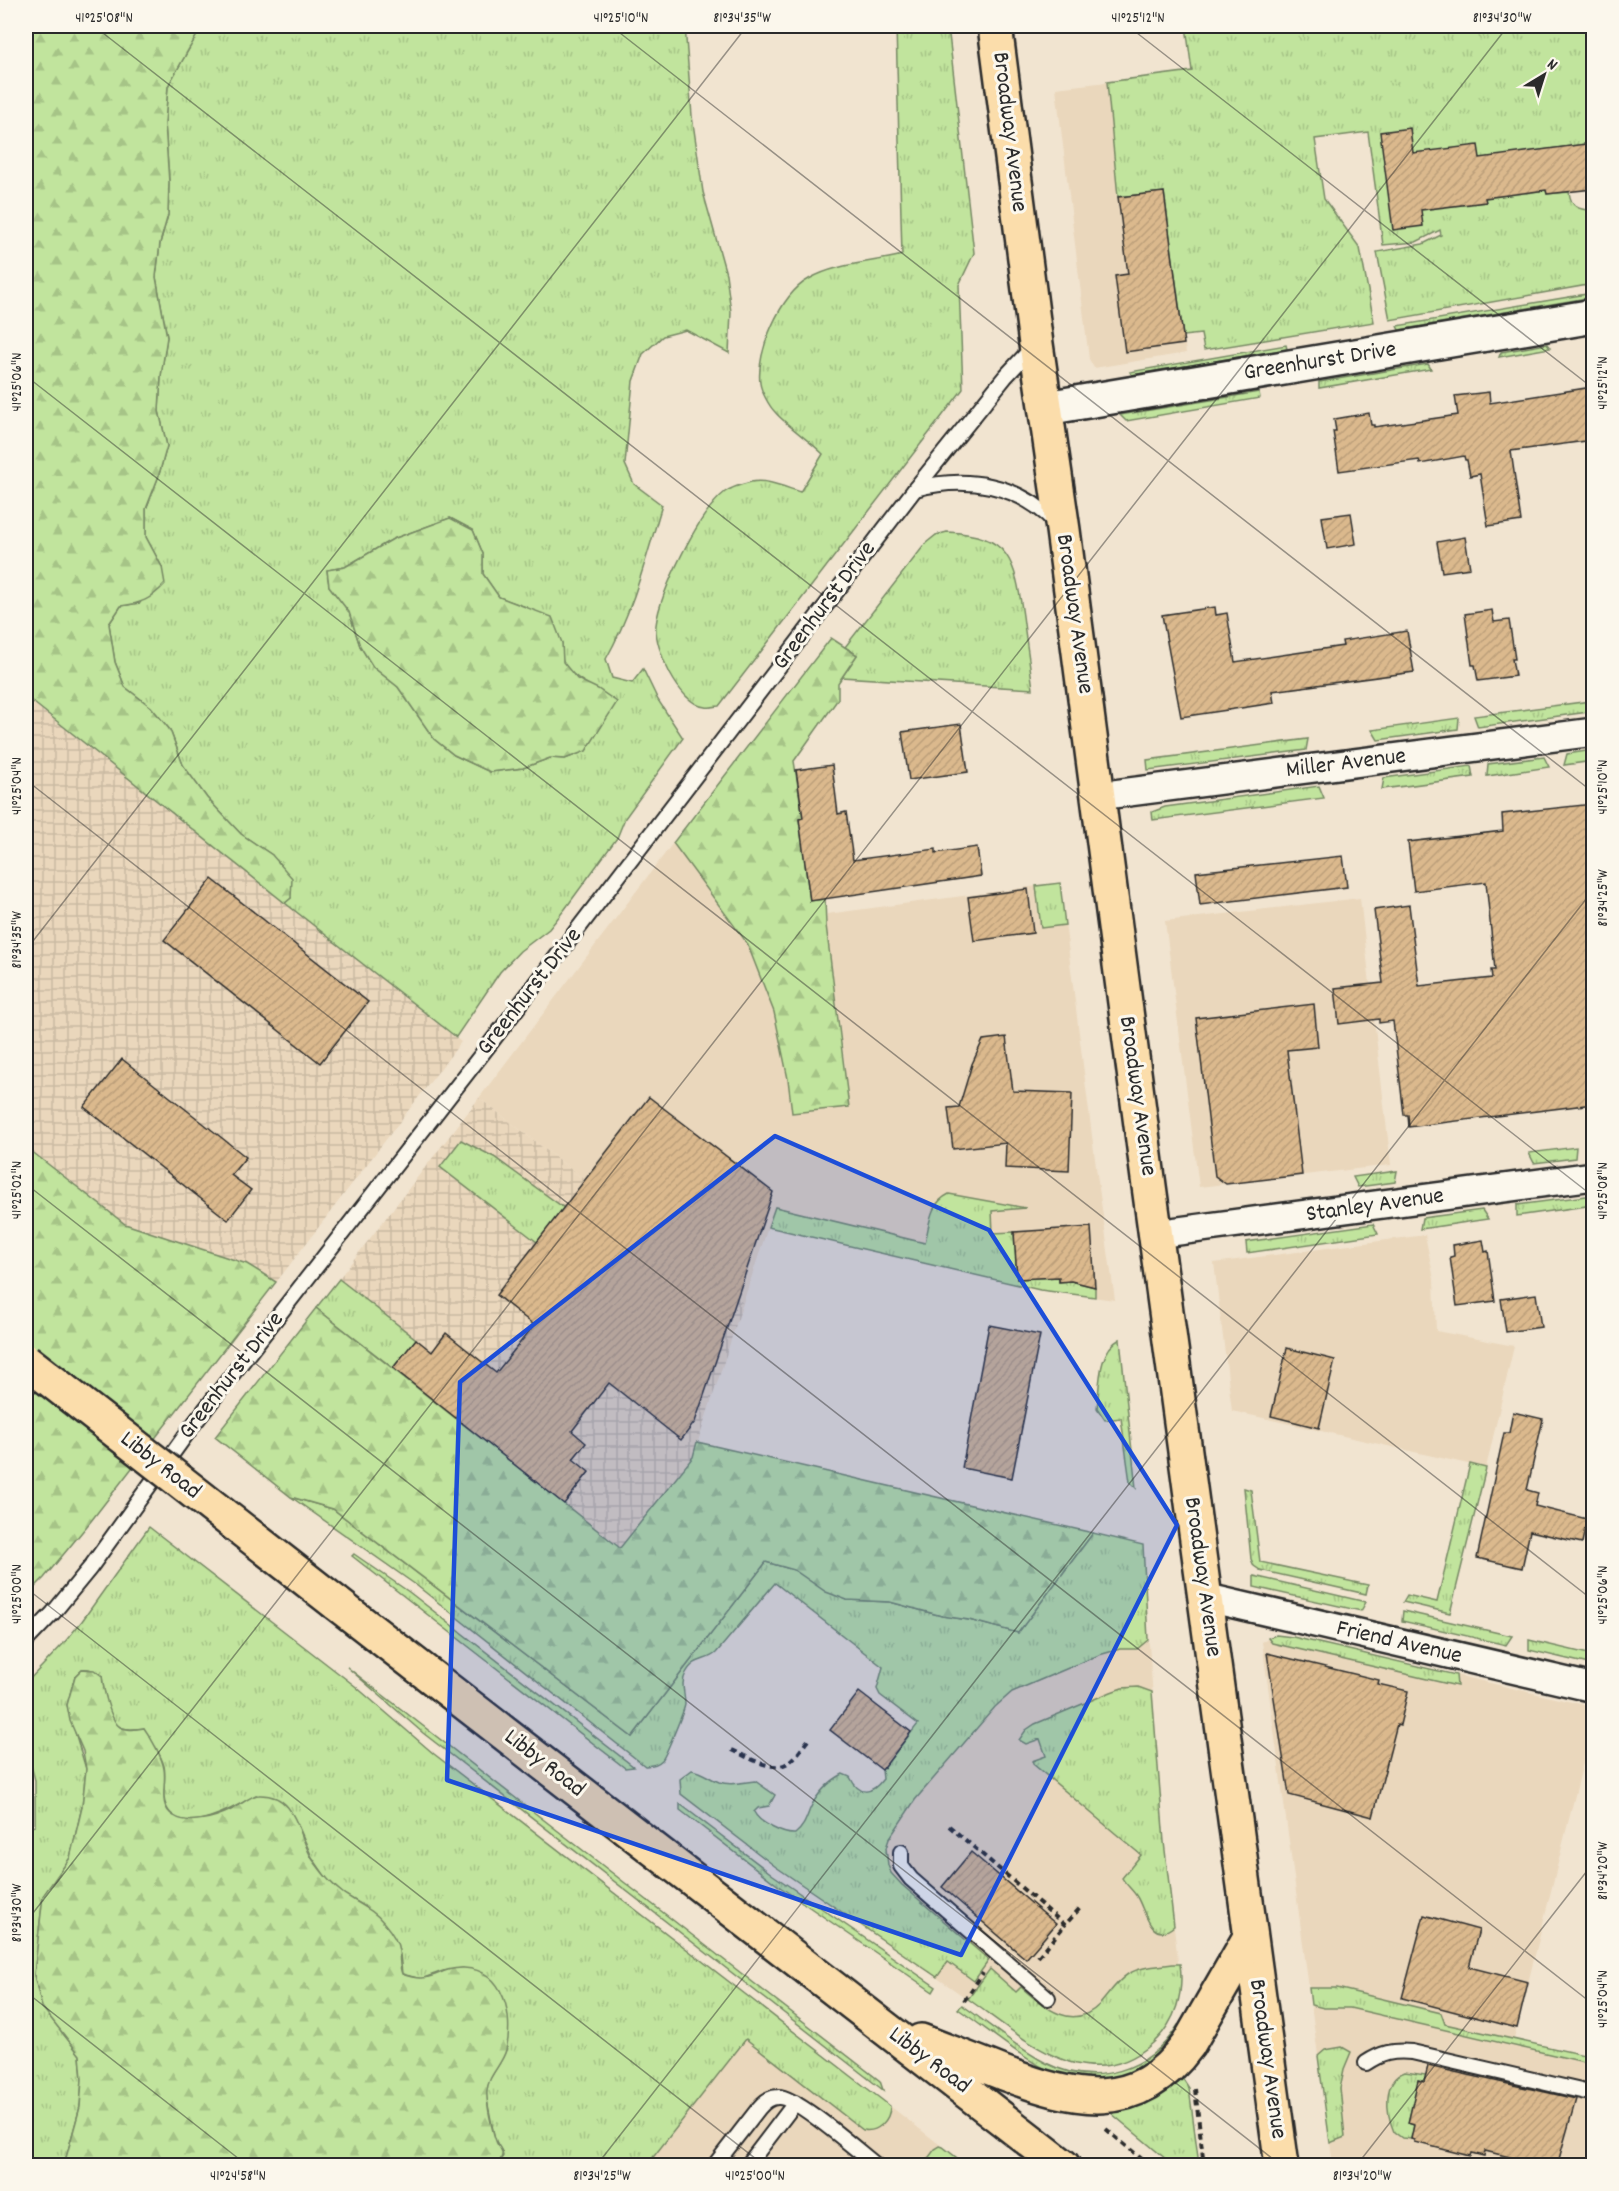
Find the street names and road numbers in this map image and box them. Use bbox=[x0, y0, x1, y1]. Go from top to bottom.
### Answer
street label: Broadway Avenue bbox=[982, 50, 1036, 214]
street label: Greenhurst Drive bbox=[1241, 333, 1399, 391]
street label: Broadway Avenue bbox=[1046, 532, 1102, 696]
street label: Greenhurst Drive bbox=[765, 534, 885, 678]
street label: Miller Avenue bbox=[1284, 740, 1408, 788]
street label: Greenhurst Drive bbox=[469, 921, 591, 1063]
street label: Broadway Avenue bbox=[1109, 1014, 1165, 1178]
street label: Stanley Avenue bbox=[1304, 1179, 1446, 1233]
street label: Greenhurst Drive bbox=[171, 1305, 293, 1447]
street label: Libby Road bbox=[112, 1423, 208, 1509]
street label: Broadway Avenue bbox=[1174, 1495, 1230, 1659]
street label: Friend Avenue bbox=[1333, 1612, 1465, 1674]
street label: Libby Road bbox=[496, 1721, 592, 1807]
street label: Broadway Avenue bbox=[1239, 1977, 1295, 2141]
street label: Libby Road bbox=[881, 2019, 977, 2103]

